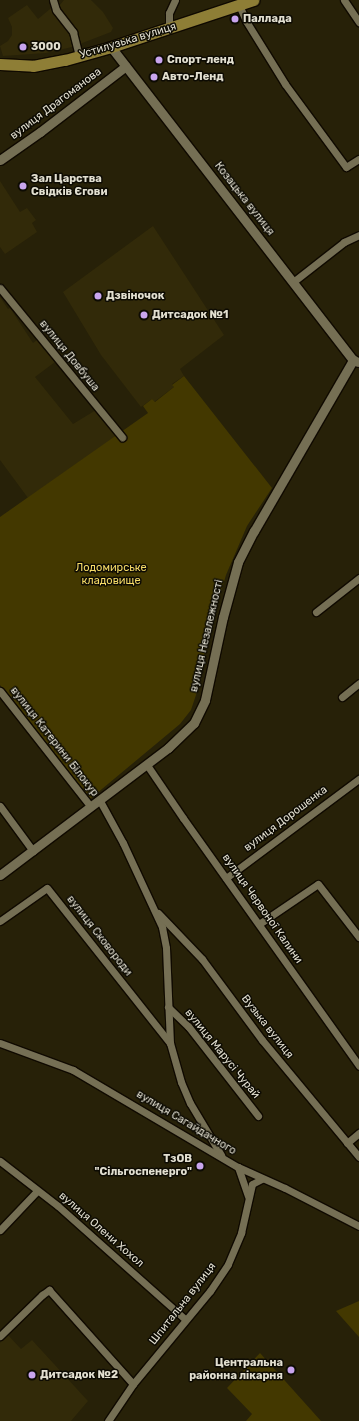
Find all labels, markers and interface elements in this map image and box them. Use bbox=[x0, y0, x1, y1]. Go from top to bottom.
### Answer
place label: Паллада bbox=[243, 12, 292, 26]
marker: Паллада bbox=[230, 14, 240, 24]
street label: Устилузька вулиця bbox=[78, 20, 178, 62]
place label: 3000 bbox=[31, 40, 61, 54]
marker: 3000 bbox=[18, 42, 28, 52]
place label: Спорт-ленд bbox=[167, 53, 234, 67]
marker: Спорт-ленд bbox=[154, 55, 164, 65]
street label: вулиця Драгоманова bbox=[8, 65, 104, 143]
place label: Авто-Ленд bbox=[162, 70, 223, 84]
marker: Авто-Ленд bbox=[149, 72, 159, 82]
street label: Козацька вулиця bbox=[211, 160, 277, 238]
place label: Зал Царства Свідків Єгови bbox=[31, 173, 108, 199]
marker: Зал Царства Свідків Єгови bbox=[18, 181, 28, 191]
place label: Дзвіночок bbox=[106, 289, 164, 303]
marker: Дзвіночок bbox=[93, 291, 103, 301]
place label: Дитсадок №1 bbox=[152, 308, 228, 322]
marker: Дитсадок №1 bbox=[139, 310, 149, 320]
street label: вулиця Довбуша bbox=[36, 318, 102, 394]
park label: Лодомирське кладовище bbox=[75, 562, 147, 588]
street label: вулиця Незалежності bbox=[188, 579, 226, 693]
street label: вулиця Катерини Білокур bbox=[7, 685, 101, 799]
street label: вулиця Дорошенка bbox=[242, 783, 330, 855]
street label: вулиця Червоної Калини bbox=[219, 852, 305, 966]
street label: вулиця Сковороди bbox=[64, 893, 134, 979]
street label: Вузька вулиця bbox=[238, 993, 296, 1061]
street label: вулиця Марусі Чурай bbox=[182, 1007, 262, 1101]
street label: вулиця Сагайдачного bbox=[134, 1088, 238, 1158]
place label: ТзОВ "Сільгоспенерго" bbox=[95, 1153, 192, 1179]
marker: ТзОВ "Сільгоспенерго" bbox=[195, 1161, 205, 1171]
street label: вулиця Олени Хохол bbox=[56, 1190, 146, 1270]
street label: Шпитальна вулиця bbox=[147, 1260, 219, 1348]
place label: Центральна районна лікарня bbox=[189, 1357, 283, 1383]
marker: Центральна районна лікарня bbox=[286, 1365, 296, 1375]
place label: Дитсадок №2 bbox=[40, 1368, 118, 1382]
marker: Дитсадок №2 bbox=[27, 1370, 37, 1380]

